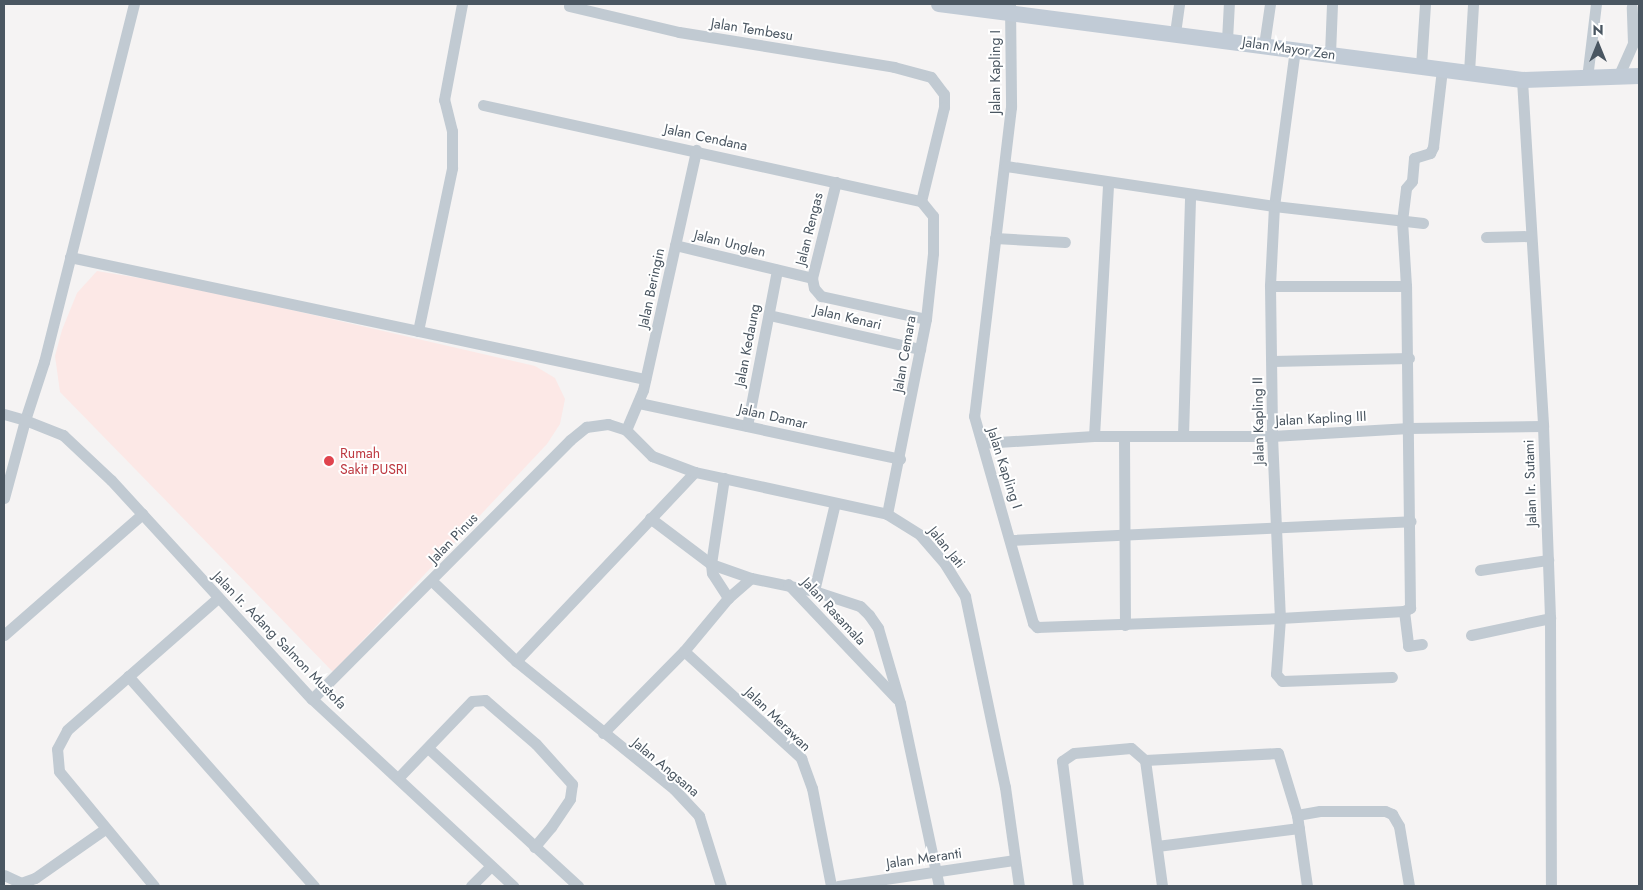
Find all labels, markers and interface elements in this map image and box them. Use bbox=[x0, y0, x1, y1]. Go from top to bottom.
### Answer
street label: Jalan Tembesu bbox=[710, 14, 794, 44]
north arrow bbox=[1573, 20, 1623, 70]
text: N bbox=[1592, 20, 1604, 40]
street label: Jalan Kapling I bbox=[987, 30, 1003, 114]
street label: Jalan Mayor Zen bbox=[1241, 33, 1337, 63]
street label: Jalan Cendana bbox=[663, 120, 749, 154]
street label: Jalan Rengas bbox=[792, 191, 826, 267]
street label: Jalan Unglen bbox=[692, 226, 768, 260]
street label: Jalan Beringin bbox=[634, 246, 668, 330]
street label: Jalan Kenari bbox=[813, 301, 883, 333]
street label: Jalan Kedaung bbox=[731, 302, 763, 388]
street label: Jalan Cemara bbox=[889, 314, 919, 394]
street label: Jalan Kapling II bbox=[1249, 377, 1267, 465]
street label: Jalan Damar bbox=[737, 400, 809, 432]
street label: Jalan Kapling III bbox=[1275, 407, 1367, 429]
street label: Jalan Kapling I bbox=[984, 425, 1026, 511]
street label: Jalan Ir. Sutami bbox=[1520, 439, 1540, 527]
place label: Rumah Sakit PUSRI bbox=[340, 445, 407, 478]
marker: Rumah Sakit PUSRI bbox=[322, 454, 336, 468]
street label: Jalan Pinus bbox=[425, 509, 481, 567]
street label: Jalan Jati bbox=[925, 523, 969, 571]
street label: Jalan Ir. Adang Salmon Mustofa bbox=[210, 568, 350, 712]
street label: Jalan Rasamala bbox=[798, 574, 870, 648]
street label: Jalan Merawan bbox=[742, 683, 814, 755]
street label: Jalan Angsana bbox=[629, 734, 703, 800]
street label: Jalan Meranti bbox=[885, 844, 963, 872]

